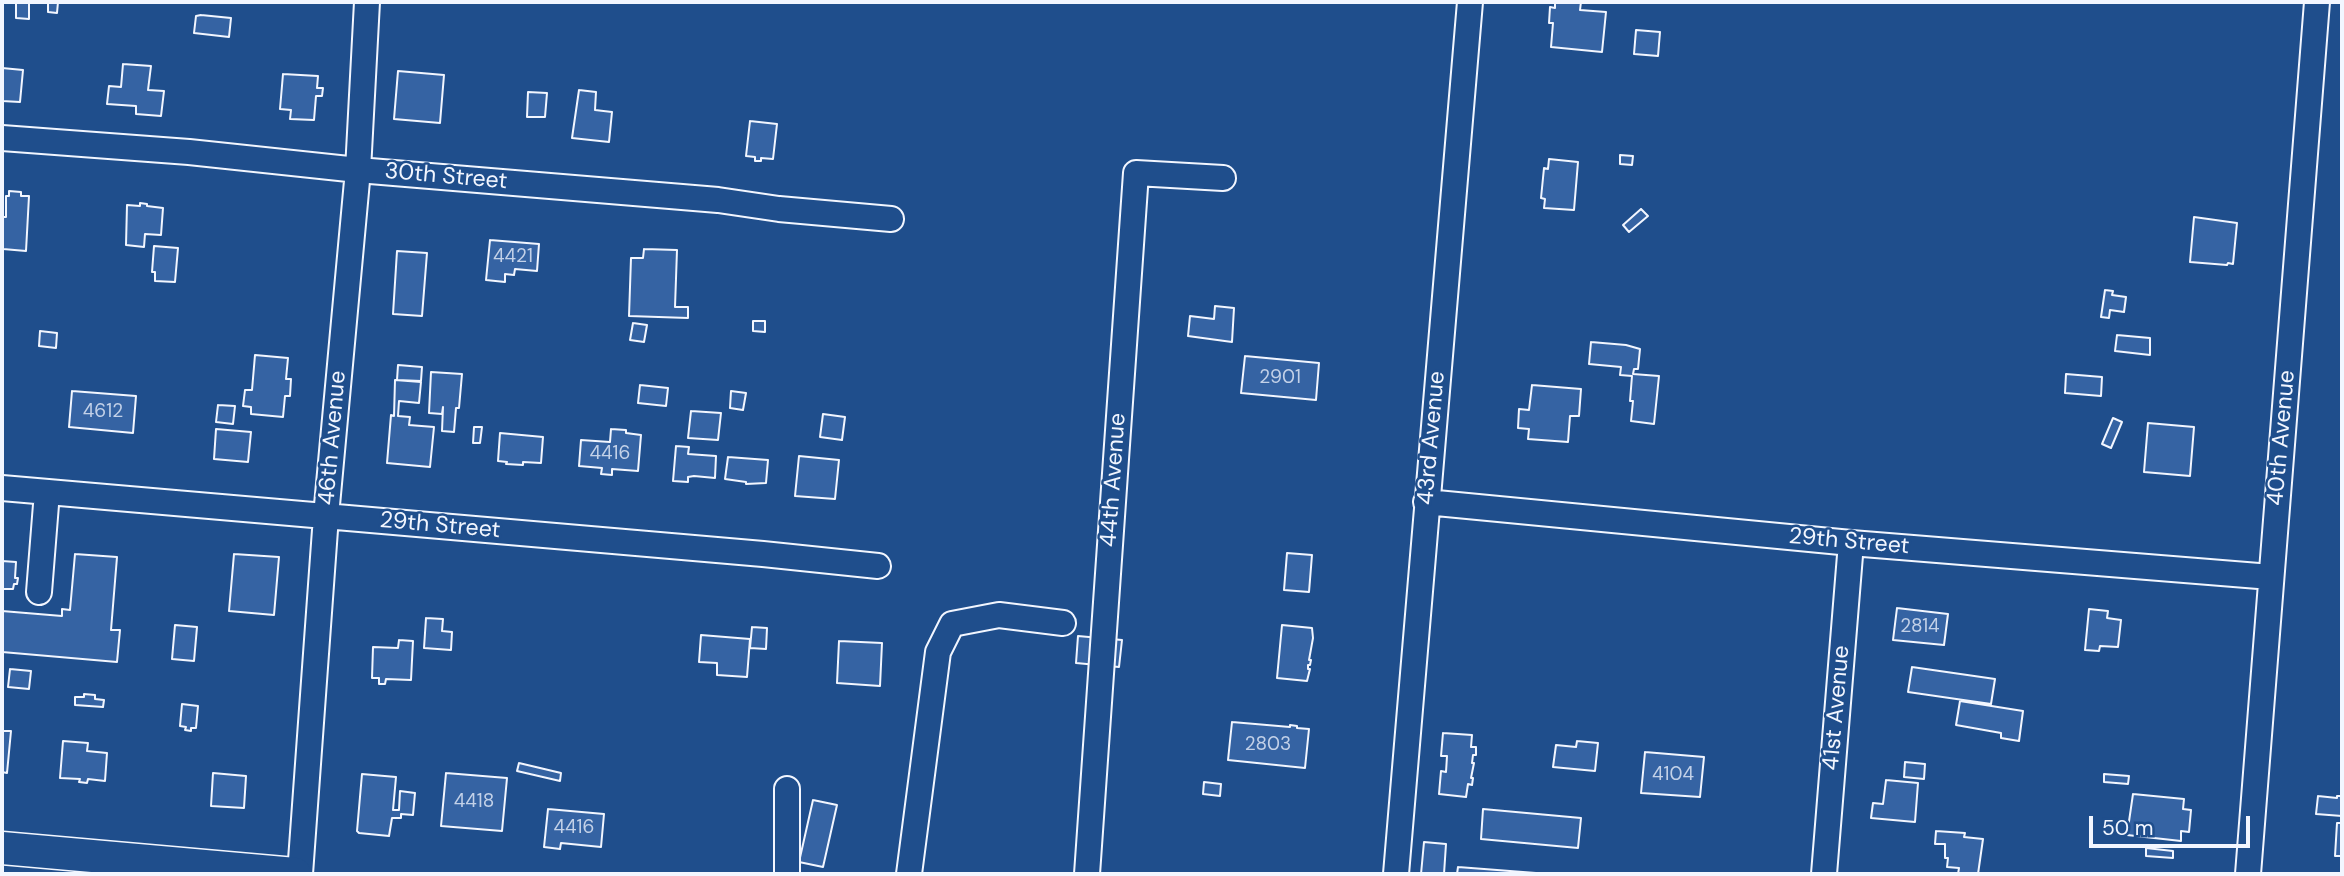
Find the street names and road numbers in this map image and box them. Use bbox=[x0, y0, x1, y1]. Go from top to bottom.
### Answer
street label: 30th Street bbox=[384, 158, 508, 196]
street label: 40th Avenue bbox=[2262, 369, 2302, 507]
street label: 46th Avenue bbox=[313, 370, 353, 506]
street label: 43rd Avenue bbox=[1412, 370, 1452, 506]
street label: 44th Avenue bbox=[1096, 412, 1132, 548]
street label: 29th Street bbox=[379, 507, 501, 545]
street label: 29th Street bbox=[1788, 523, 1910, 561]
street label: 41st Avenue bbox=[1818, 644, 1856, 772]

